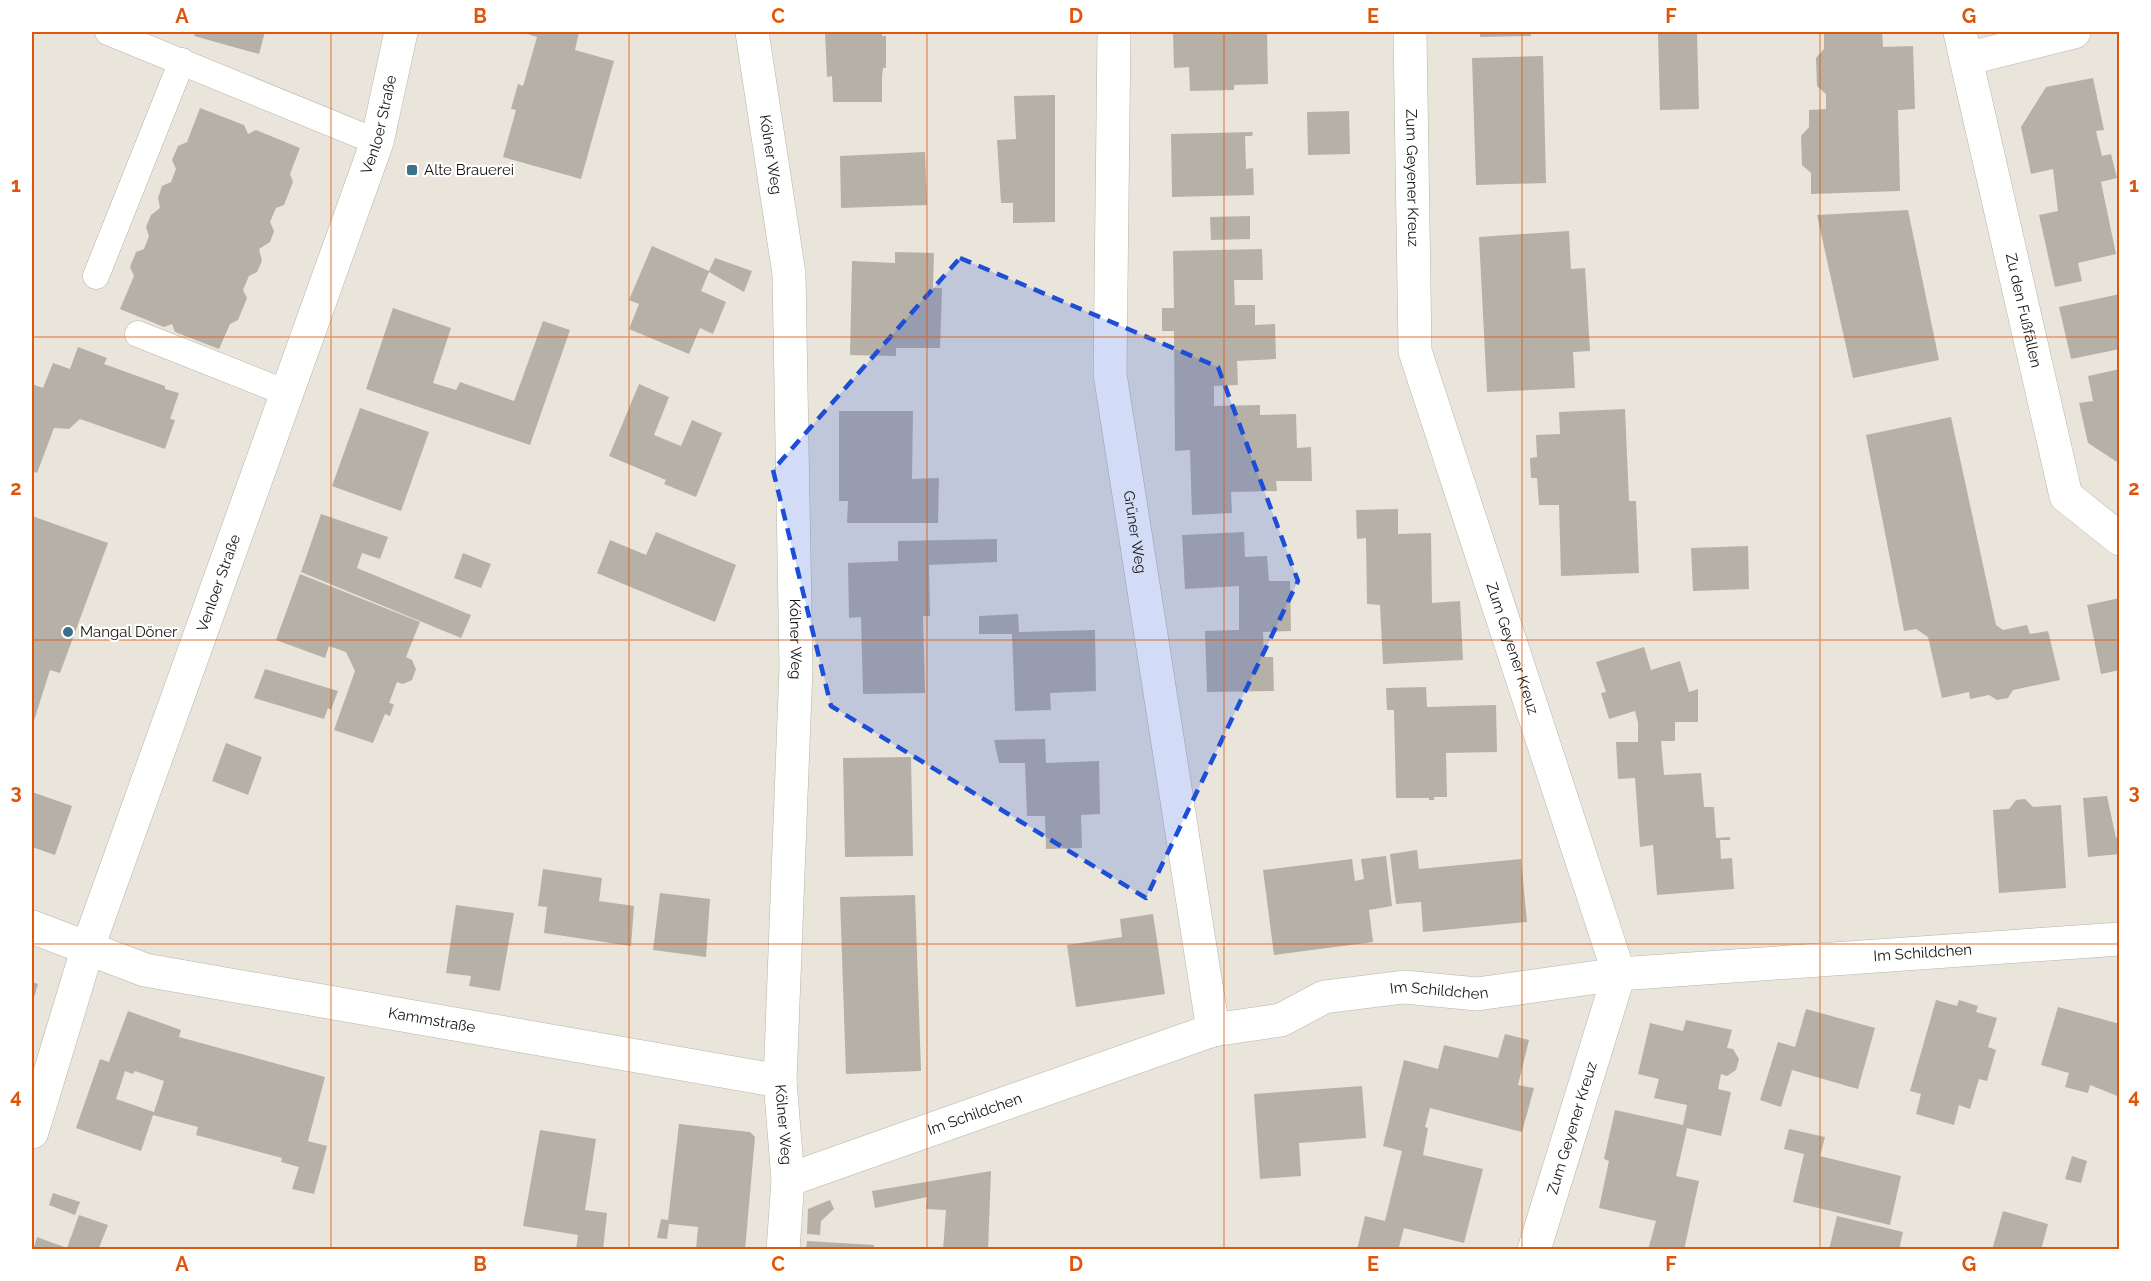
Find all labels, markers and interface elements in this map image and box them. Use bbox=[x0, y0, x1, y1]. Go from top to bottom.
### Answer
text: A bbox=[175, 4, 189, 28]
text: B bbox=[473, 4, 487, 28]
text: C bbox=[771, 4, 785, 28]
text: D bbox=[1069, 4, 1083, 28]
text: E bbox=[1367, 4, 1379, 28]
text: F bbox=[1665, 4, 1677, 28]
text: G bbox=[1962, 4, 1976, 28]
street label: Venloer Straße bbox=[357, 73, 400, 177]
street label: Zum Geyener Kreuz bbox=[1402, 109, 1422, 247]
street label: Kölner Weg bbox=[756, 113, 786, 196]
place label: Alte Brauerei bbox=[424, 161, 514, 179]
marker: Alte Brauerei bbox=[405, 163, 419, 177]
text: 1 bbox=[11, 173, 21, 197]
text: 1 bbox=[2129, 173, 2139, 197]
street label: Zu den Fußfällen bbox=[2002, 251, 2045, 370]
text: 2 bbox=[10, 476, 22, 500]
text: 2 bbox=[2128, 476, 2140, 500]
street label: Grüner Weg bbox=[1119, 489, 1150, 575]
street label: Venloer Straße bbox=[193, 532, 244, 634]
street label: Zum Geyener Kreuz bbox=[1482, 580, 1542, 717]
street label: Kölner Weg bbox=[786, 599, 805, 680]
place label: Mangal Döner bbox=[80, 623, 178, 641]
marker: Mangal Döner bbox=[61, 625, 75, 639]
text: 3 bbox=[10, 780, 22, 804]
text: 3 bbox=[2128, 780, 2140, 804]
street label: Im Schildchen bbox=[1873, 940, 1973, 965]
street label: Im Schildchen bbox=[1389, 978, 1489, 1003]
street label: Kammstraße bbox=[387, 1004, 477, 1037]
street label: Zum Geyener Kreuz bbox=[1543, 1059, 1601, 1197]
text: 4 bbox=[10, 1084, 22, 1108]
street label: Kölner Weg bbox=[771, 1084, 796, 1166]
text: 4 bbox=[2128, 1084, 2140, 1108]
street label: Im Schildchen bbox=[925, 1089, 1024, 1139]
text: A bbox=[175, 1252, 189, 1276]
text: B bbox=[473, 1252, 487, 1276]
text: C bbox=[771, 1252, 785, 1276]
text: D bbox=[1069, 1252, 1083, 1276]
text: E bbox=[1367, 1252, 1379, 1276]
text: F bbox=[1665, 1252, 1677, 1276]
text: G bbox=[1962, 1252, 1976, 1276]

